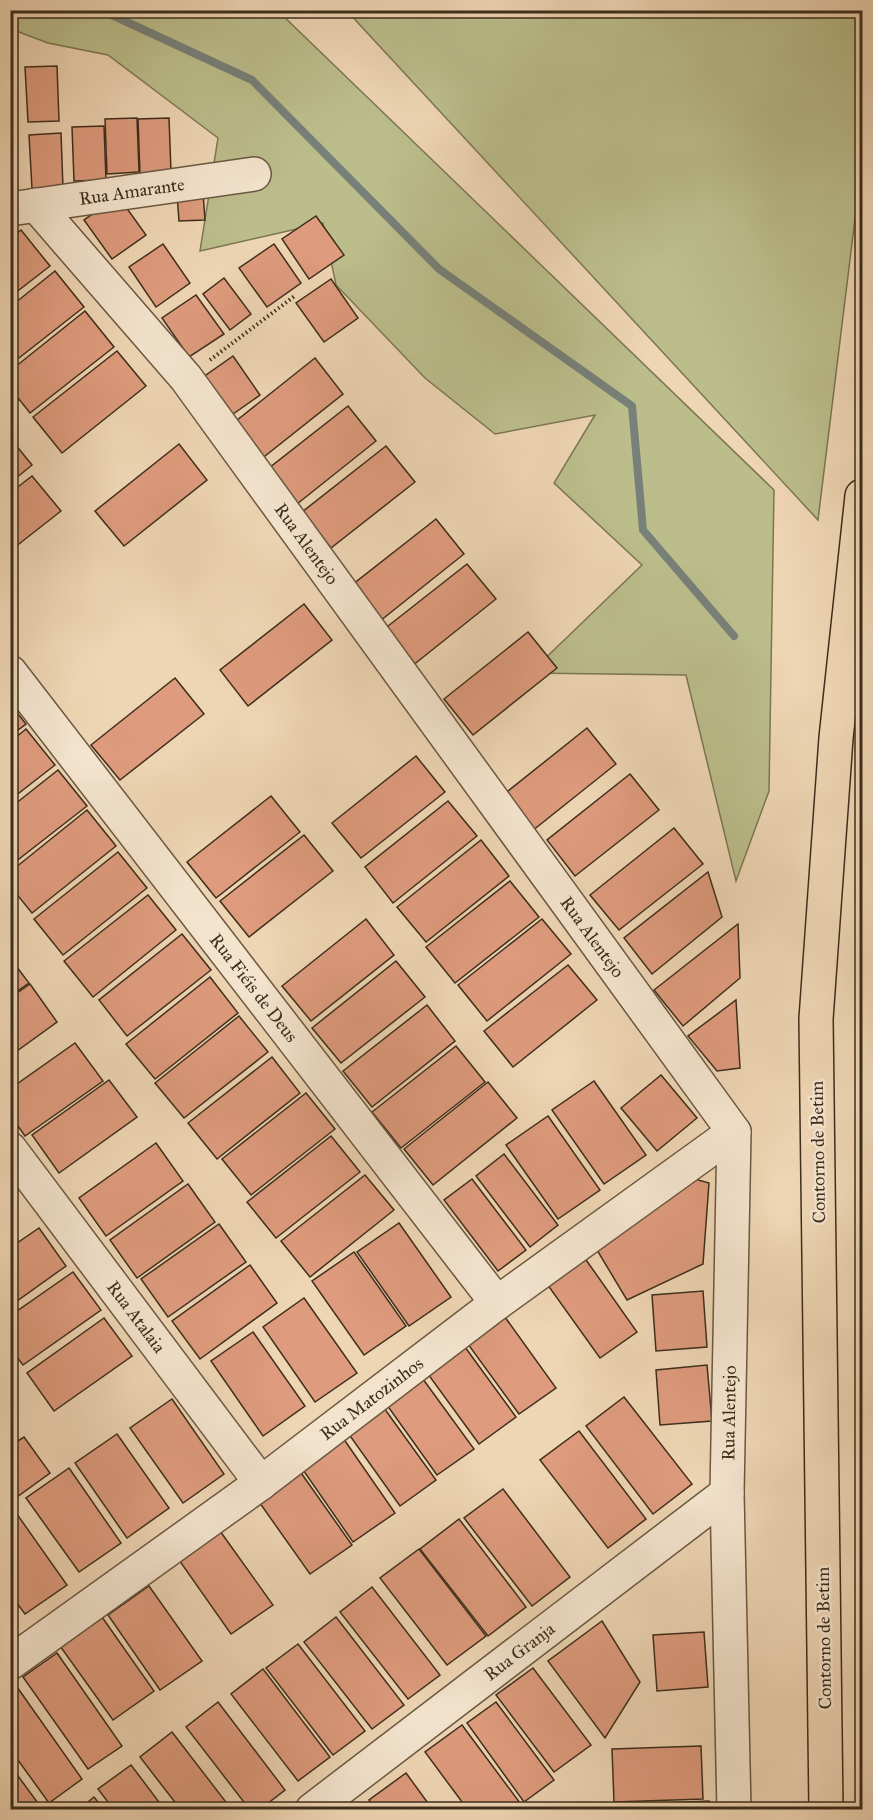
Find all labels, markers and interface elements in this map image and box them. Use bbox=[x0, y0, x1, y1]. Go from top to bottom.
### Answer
street label: Rua Amarante bbox=[78, 173, 186, 210]
street label: Rua Alentejo bbox=[270, 499, 343, 589]
street label: Rua Alentejo bbox=[555, 892, 629, 982]
street label: Rua Fiéis de Deus bbox=[205, 929, 303, 1047]
street label: Contorno de Betim bbox=[806, 1081, 830, 1223]
street label: Rua Atalaia bbox=[102, 1276, 171, 1358]
street label: Rua Matozinhos bbox=[316, 1352, 428, 1445]
street label: Rua Alentejo bbox=[717, 1365, 741, 1461]
street label: Contorno de Betim bbox=[812, 1567, 836, 1709]
street label: Rua Granja bbox=[480, 1617, 559, 1685]

